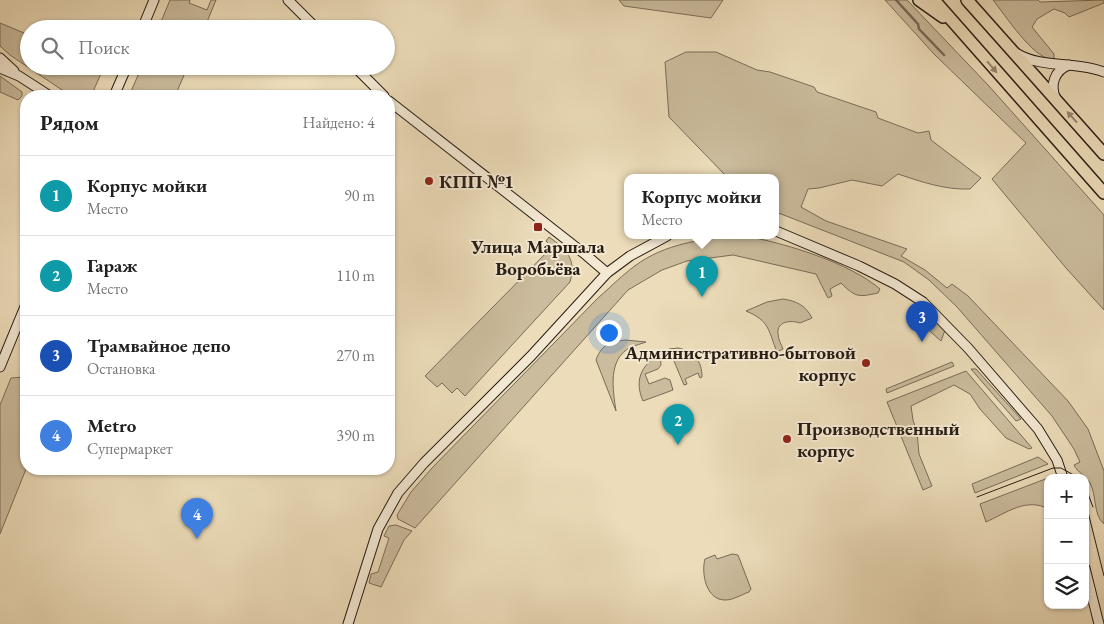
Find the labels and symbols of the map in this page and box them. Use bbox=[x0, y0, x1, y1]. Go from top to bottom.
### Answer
one-way arrow bbox=[987, 61, 998, 74]
one-way arrow bbox=[1066, 111, 1077, 124]
place label: КПП №1 bbox=[439, 169, 514, 194]
marker: КПП №1 bbox=[423, 175, 435, 187]
marker: Улица Маршала Воробьёва bbox=[532, 221, 544, 233]
place label: Улица Маршала Воробьёва bbox=[470, 234, 606, 281]
pin: 1 bbox=[686, 256, 718, 297]
pin: 3 bbox=[906, 301, 938, 342]
your location bbox=[596, 320, 622, 346]
place label: Административно-бытовой корпус bbox=[624, 340, 856, 387]
marker: Административно-бытовой корпус bbox=[860, 357, 872, 369]
pin: 2 bbox=[662, 404, 694, 445]
place label: Производственный корпус bbox=[797, 416, 960, 463]
marker: Производственный корпус bbox=[781, 433, 793, 445]
pin: 4 bbox=[181, 498, 213, 539]

